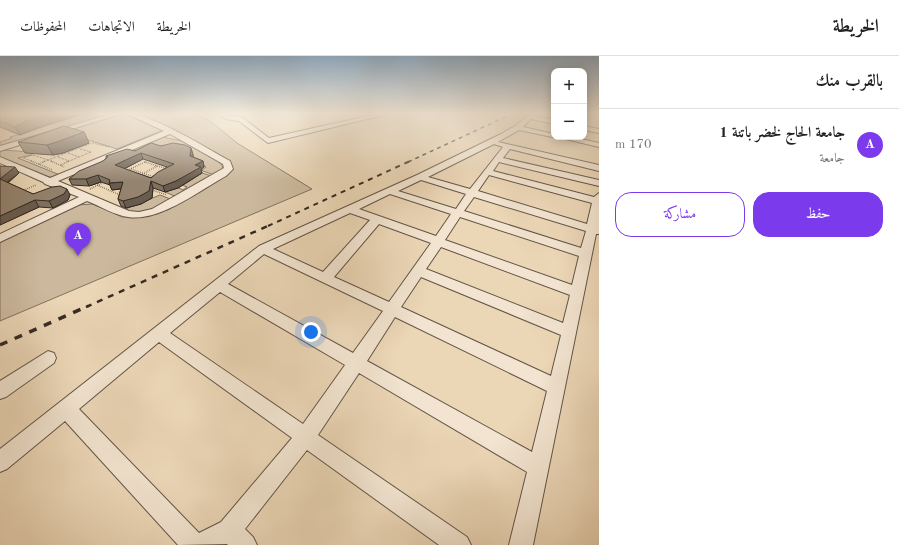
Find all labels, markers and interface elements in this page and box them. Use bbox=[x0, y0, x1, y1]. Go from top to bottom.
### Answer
text: الخريطة bbox=[833, 18, 879, 37]
text: المحفوظات bbox=[20, 20, 66, 34]
text: الاتجاهات bbox=[88, 20, 135, 34]
text: الخريطة bbox=[157, 20, 191, 34]
map controls bbox=[551, 68, 587, 140]
button: + bbox=[551, 68, 587, 104]
text: بالقرب منك bbox=[815, 73, 883, 90]
button: − bbox=[551, 104, 587, 140]
text: جامعة الحاج لخضر باتنة 1 bbox=[719, 126, 845, 141]
text: 170 m bbox=[615, 138, 652, 151]
text: A bbox=[865, 138, 875, 151]
text: جامعة bbox=[819, 152, 845, 165]
button: مشاركة bbox=[615, 192, 745, 237]
button: حفظ bbox=[753, 192, 883, 237]
pin: A bbox=[65, 223, 91, 256]
your location bbox=[301, 322, 321, 342]

